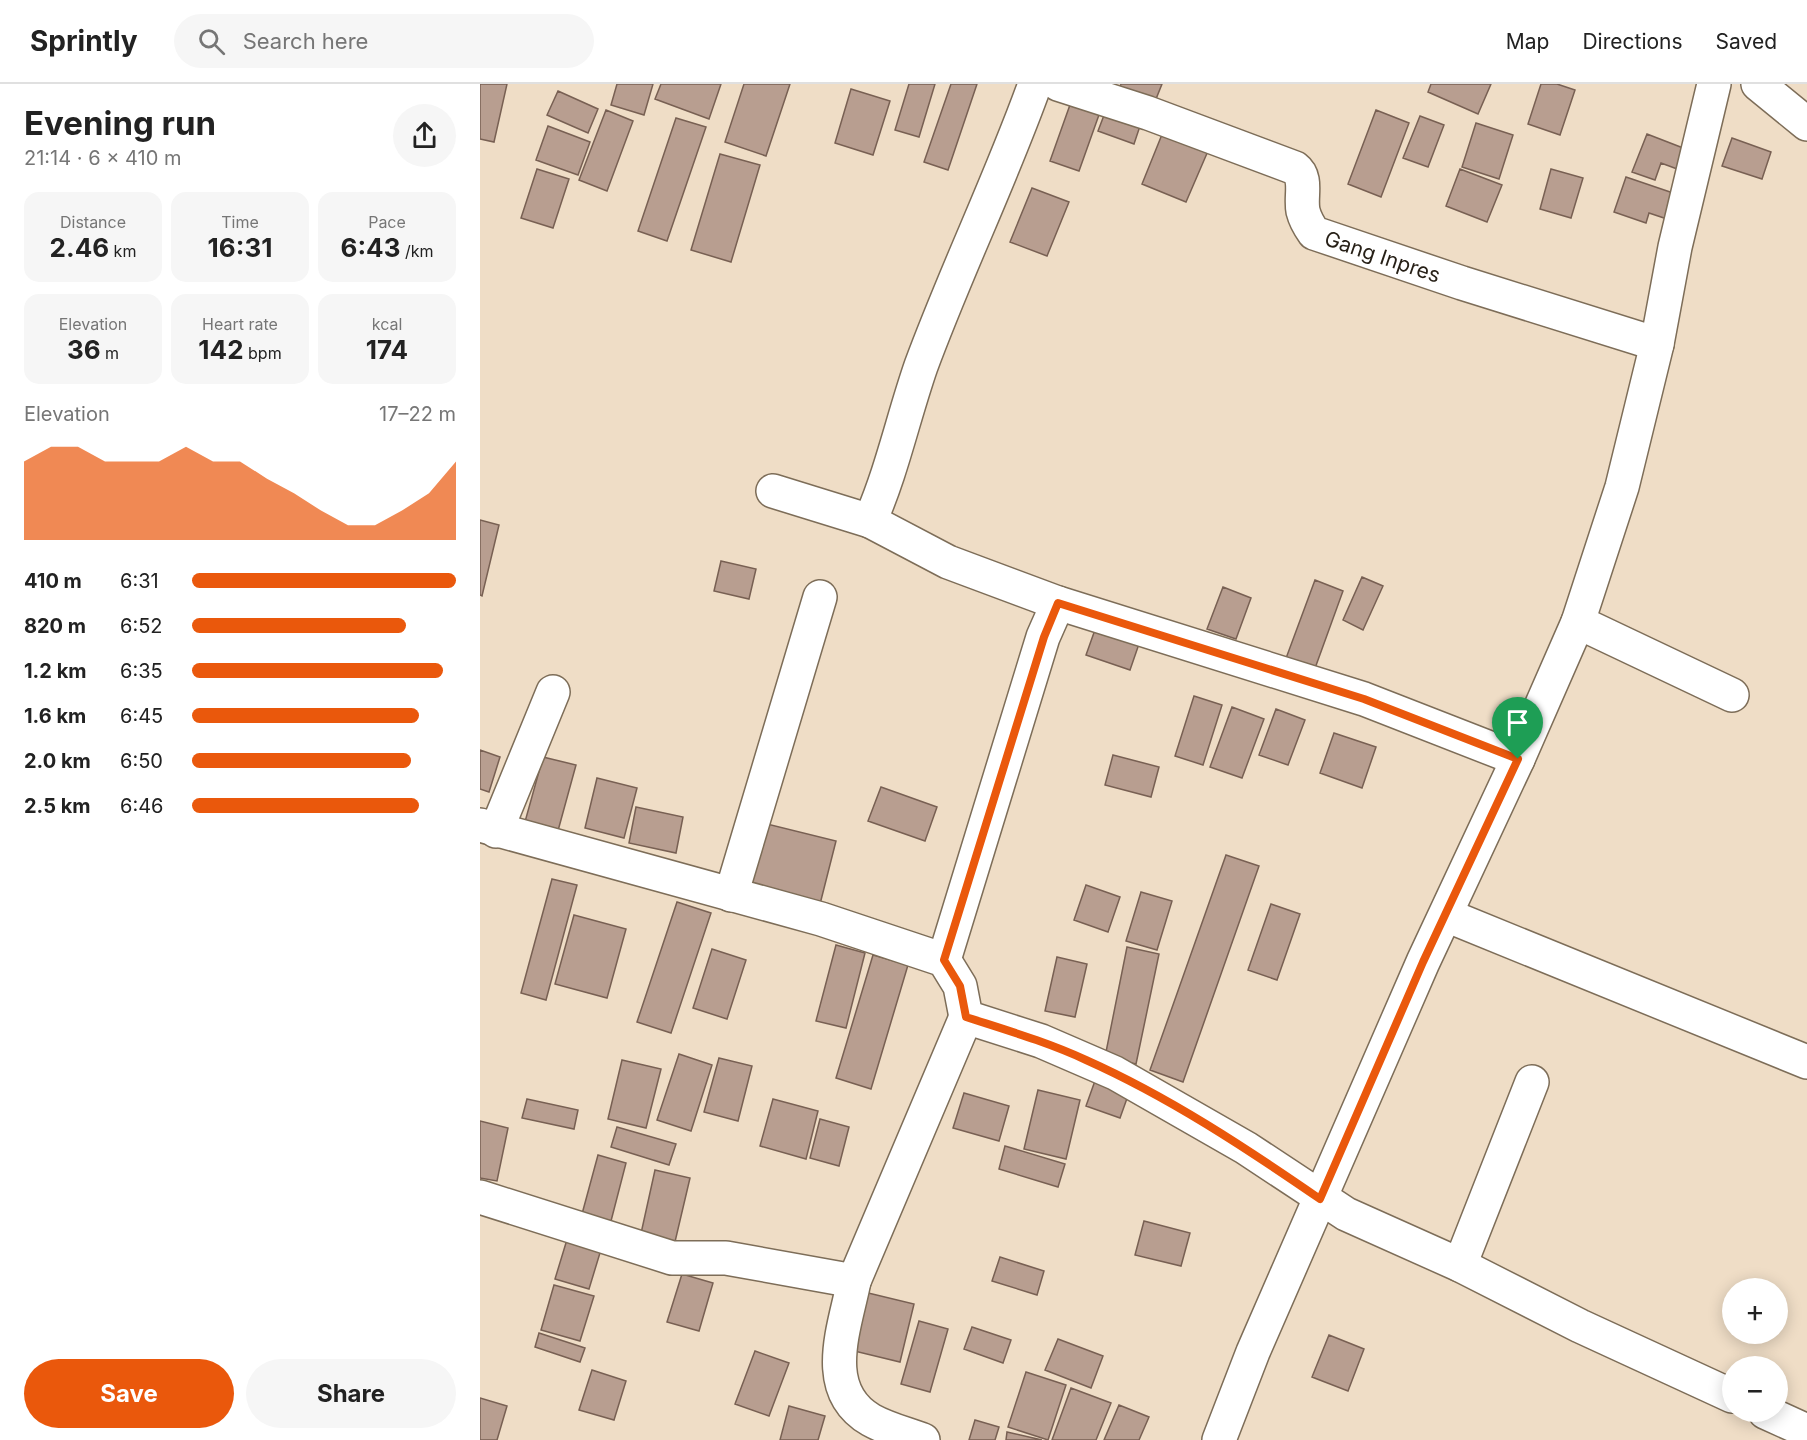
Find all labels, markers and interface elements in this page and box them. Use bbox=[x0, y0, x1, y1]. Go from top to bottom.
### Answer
search box bbox=[174, 14, 594, 68]
text: Sprintly bbox=[30, 24, 138, 58]
icon: search bbox=[195, 25, 228, 58]
text: Search here bbox=[243, 28, 368, 54]
text: Map bbox=[1506, 29, 1549, 54]
text: Directions bbox=[1582, 29, 1683, 54]
text: Saved bbox=[1716, 29, 1777, 54]
text: Evening run bbox=[24, 103, 216, 143]
button: share bbox=[393, 104, 456, 167]
text: 21:14 · 6 × 410 m bbox=[24, 146, 181, 170]
text: Distance bbox=[60, 212, 126, 232]
text: Time bbox=[221, 212, 259, 232]
text: Pace bbox=[368, 212, 406, 232]
street label: Gang Inpres bbox=[1322, 225, 1444, 287]
text: 2.46 bbox=[50, 232, 109, 263]
text: 16:31 bbox=[208, 232, 272, 263]
text: 6:43 bbox=[341, 232, 400, 263]
text: km bbox=[109, 241, 136, 261]
text: /km bbox=[400, 241, 434, 261]
text: Elevation bbox=[59, 314, 127, 334]
text: Heart rate bbox=[202, 314, 278, 334]
text: kcal bbox=[372, 314, 402, 334]
text: 36 bbox=[67, 334, 101, 365]
text: 142 bbox=[198, 334, 244, 365]
text: 174 bbox=[366, 334, 408, 365]
text: m bbox=[101, 343, 119, 363]
text: bpm bbox=[244, 343, 282, 363]
text: Elevation bbox=[24, 402, 110, 426]
text: 17–22 m bbox=[379, 402, 456, 426]
text: 410 m bbox=[24, 569, 82, 593]
text: 6:31 bbox=[120, 569, 159, 593]
text: 820 m bbox=[24, 614, 86, 638]
text: 6:52 bbox=[120, 614, 163, 638]
text: 1.2 km bbox=[24, 659, 87, 683]
text: 6:35 bbox=[120, 659, 163, 683]
pin bbox=[1492, 697, 1543, 759]
text: 1.6 km bbox=[24, 704, 86, 728]
text: 6:45 bbox=[120, 704, 163, 728]
icon: arrive bbox=[1501, 706, 1534, 739]
text: 2.0 km bbox=[24, 749, 91, 773]
text: 6:50 bbox=[120, 749, 163, 773]
text: 2.5 km bbox=[24, 794, 91, 818]
text: 6:46 bbox=[120, 794, 164, 818]
map controls bbox=[1722, 1278, 1788, 1422]
button: + bbox=[1722, 1278, 1788, 1344]
button: − bbox=[1722, 1356, 1788, 1422]
button: Save bbox=[24, 1359, 234, 1428]
button: Share bbox=[246, 1359, 456, 1428]

